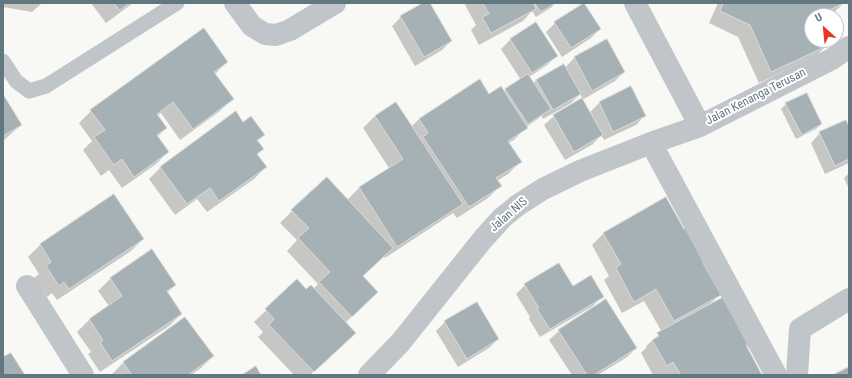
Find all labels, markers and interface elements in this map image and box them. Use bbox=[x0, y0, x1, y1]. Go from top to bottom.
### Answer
north arrow bbox=[804, 8, 844, 48]
text: U bbox=[813, 11, 825, 25]
street label: Jalan Kenanga Terusan bbox=[704, 66, 808, 128]
street label: Jalan NIS bbox=[487, 195, 531, 235]

